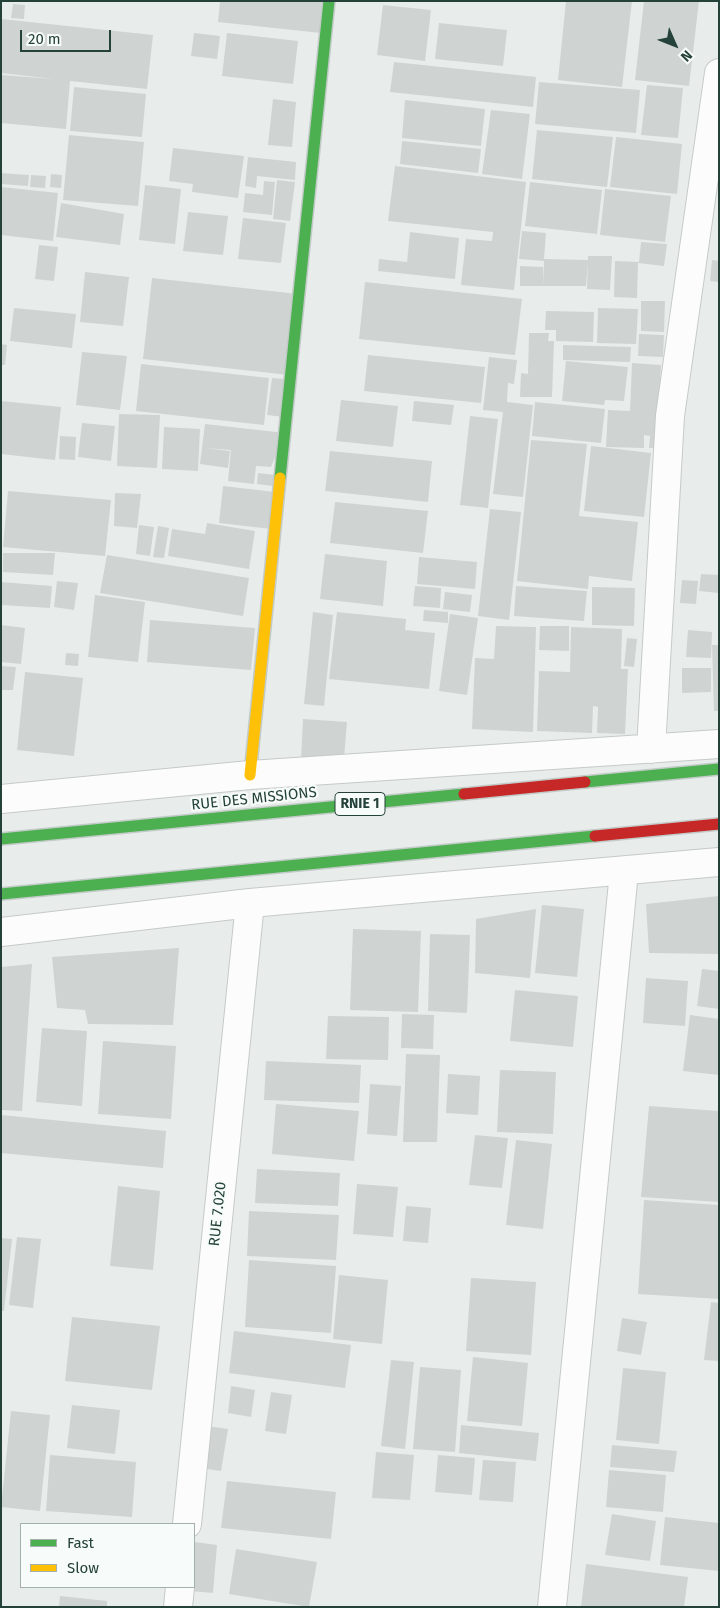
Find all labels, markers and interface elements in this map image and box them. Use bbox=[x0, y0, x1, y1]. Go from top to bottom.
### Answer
scale bar bbox=[22, 20, 114, 52]
north arrow bbox=[650, 20, 700, 70]
text: 20 m bbox=[28, 30, 61, 48]
text: N bbox=[677, 47, 695, 65]
street label: RUE DES MISSIONS bbox=[190, 783, 318, 815]
road number: RNIE 1 bbox=[335, 792, 385, 816]
street label: RUE 7.020 bbox=[206, 1181, 230, 1247]
legend bbox=[20, 1523, 195, 1588]
text: Fast bbox=[67, 1534, 94, 1552]
text: Slow bbox=[67, 1559, 99, 1577]

